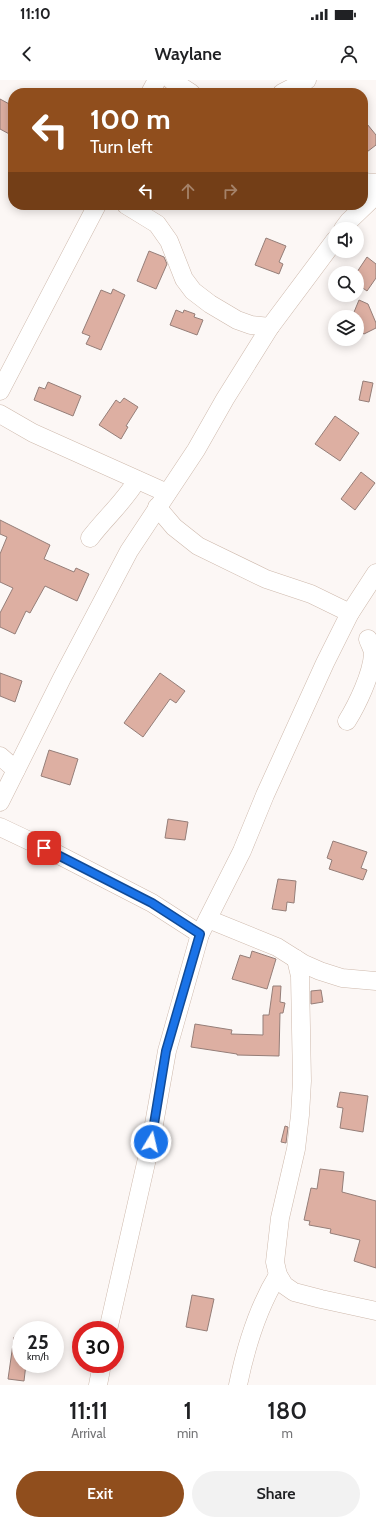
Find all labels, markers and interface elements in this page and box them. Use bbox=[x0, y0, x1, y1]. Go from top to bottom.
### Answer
text: 11:10 bbox=[20, 5, 51, 23]
icon: back bbox=[16, 43, 38, 65]
text: Waylane bbox=[154, 43, 222, 65]
icon: person bbox=[338, 43, 360, 65]
text: 100 m bbox=[90, 102, 171, 136]
icon: left bbox=[24, 104, 76, 156]
text: Turn left bbox=[90, 136, 153, 158]
icon: left bbox=[135, 180, 157, 202]
icon: ahead bbox=[177, 180, 199, 202]
icon: right bbox=[219, 180, 241, 202]
map controls bbox=[328, 222, 364, 346]
button: sound bbox=[328, 222, 364, 258]
button: search bbox=[328, 266, 364, 302]
button: layers bbox=[328, 310, 364, 346]
pin bbox=[27, 831, 61, 865]
icon: arrive bbox=[33, 837, 55, 859]
position arrow bbox=[130, 1121, 172, 1163]
speed limit sign: 30 bbox=[72, 1321, 124, 1373]
text: 25 bbox=[27, 1330, 49, 1354]
text: km/h bbox=[27, 1350, 49, 1363]
text: 11:11 bbox=[69, 1396, 108, 1425]
text: 1 bbox=[183, 1396, 192, 1425]
text: 180 bbox=[267, 1396, 307, 1425]
text: Arrival bbox=[71, 1425, 106, 1441]
text: min bbox=[177, 1425, 198, 1441]
text: m bbox=[281, 1425, 293, 1441]
button: Exit bbox=[16, 1471, 184, 1517]
button: Share bbox=[192, 1471, 360, 1517]

